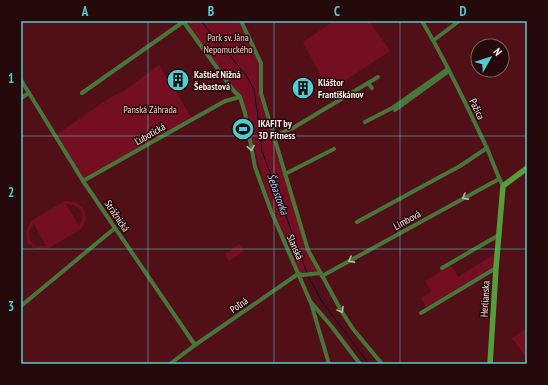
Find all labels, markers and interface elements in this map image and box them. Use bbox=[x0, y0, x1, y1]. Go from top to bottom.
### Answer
text: A bbox=[81, 3, 89, 20]
text: B bbox=[208, 3, 214, 20]
text: C bbox=[334, 3, 340, 20]
text: D bbox=[460, 3, 467, 20]
park label: Park sv. Jána Nepomuckého bbox=[203, 31, 253, 56]
north arrow bbox=[470, 38, 510, 78]
text: N bbox=[490, 45, 505, 58]
building icon: Kaštieľ Nižná Šebastová bbox=[165, 67, 191, 93]
place label: Kaštieľ Nižná Šebastová bbox=[194, 68, 241, 93]
text: 1 bbox=[8, 70, 14, 87]
building icon: Kláštor Františkánov bbox=[290, 75, 316, 101]
place label: Kláštor Františkánov bbox=[318, 76, 364, 101]
street label: Pažica bbox=[466, 96, 488, 122]
park label: Panská Záhrada bbox=[123, 103, 177, 116]
sports icon: IKAFIT by 3D Fitness bbox=[230, 116, 256, 142]
place label: IKAFIT by 3D Fitness bbox=[258, 117, 296, 142]
street label: Ľubotická bbox=[132, 120, 168, 148]
one-way arrow bbox=[247, 145, 255, 151]
water label: Šebastovka bbox=[264, 172, 292, 217]
text: 2 bbox=[8, 184, 14, 201]
one-way arrow bbox=[462, 193, 469, 200]
street label: Strážnická bbox=[102, 198, 132, 234]
street label: Limbová bbox=[391, 207, 423, 233]
street label: Slanská bbox=[284, 232, 306, 262]
one-way arrow bbox=[348, 255, 355, 262]
street label: Herlianska bbox=[478, 280, 492, 318]
street label: Poľná bbox=[227, 294, 251, 316]
text: 3 bbox=[8, 298, 14, 315]
one-way arrow bbox=[337, 306, 344, 313]

